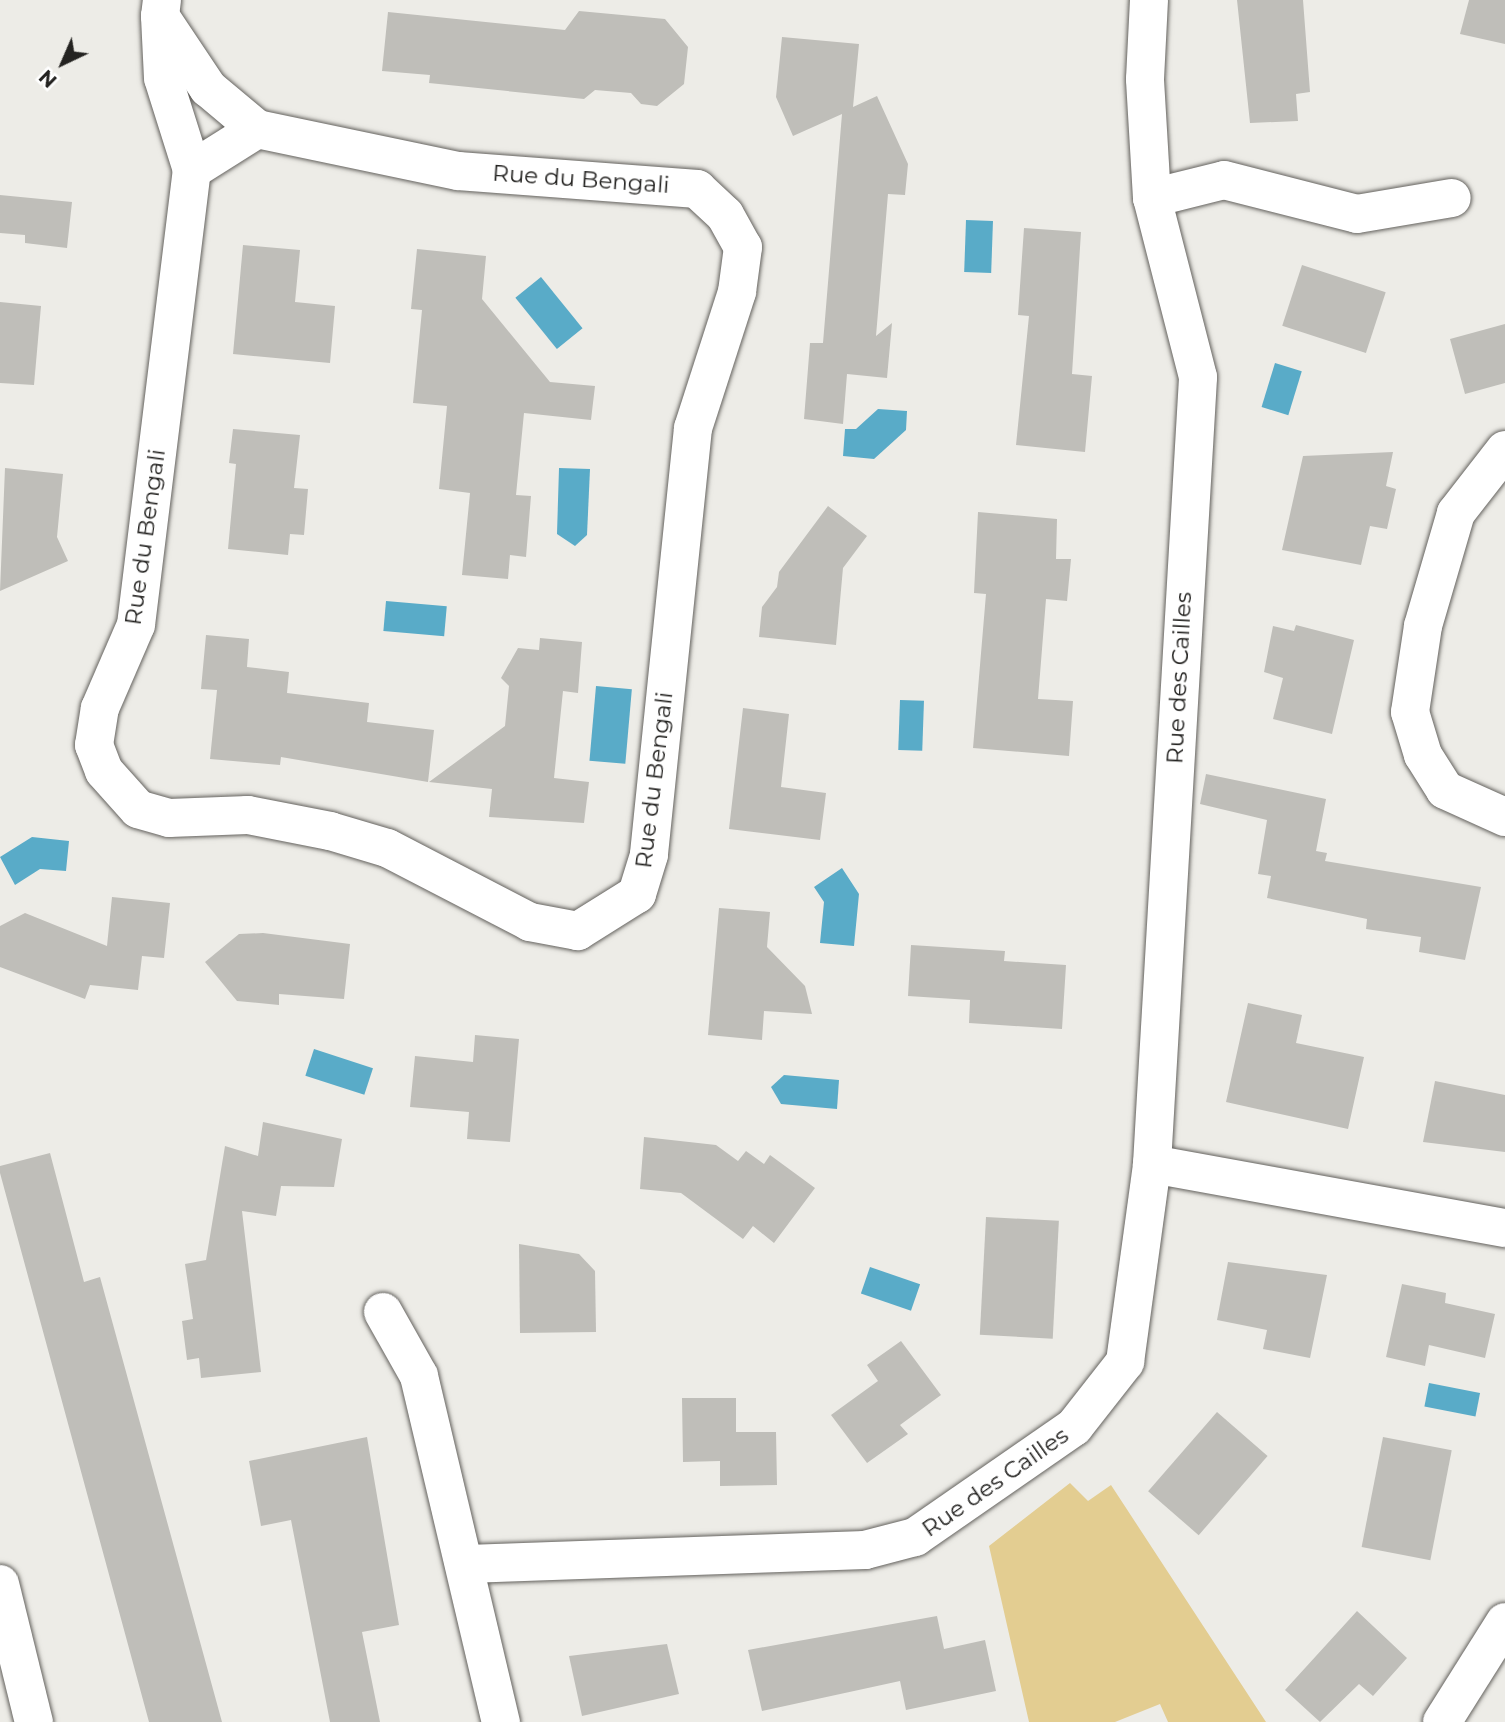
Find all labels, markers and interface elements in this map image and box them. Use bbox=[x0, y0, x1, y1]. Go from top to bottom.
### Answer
north arrow bbox=[28, 28, 98, 98]
text: N bbox=[35, 65, 62, 92]
street label: Rue du Bengali bbox=[491, 159, 671, 199]
street label: Rue du Bengali bbox=[119, 447, 171, 627]
street label: Rue des Cailles bbox=[1161, 591, 1197, 765]
street label: Rue du Bengali bbox=[629, 690, 679, 870]
street label: Rue des Cailles bbox=[917, 1421, 1073, 1543]

